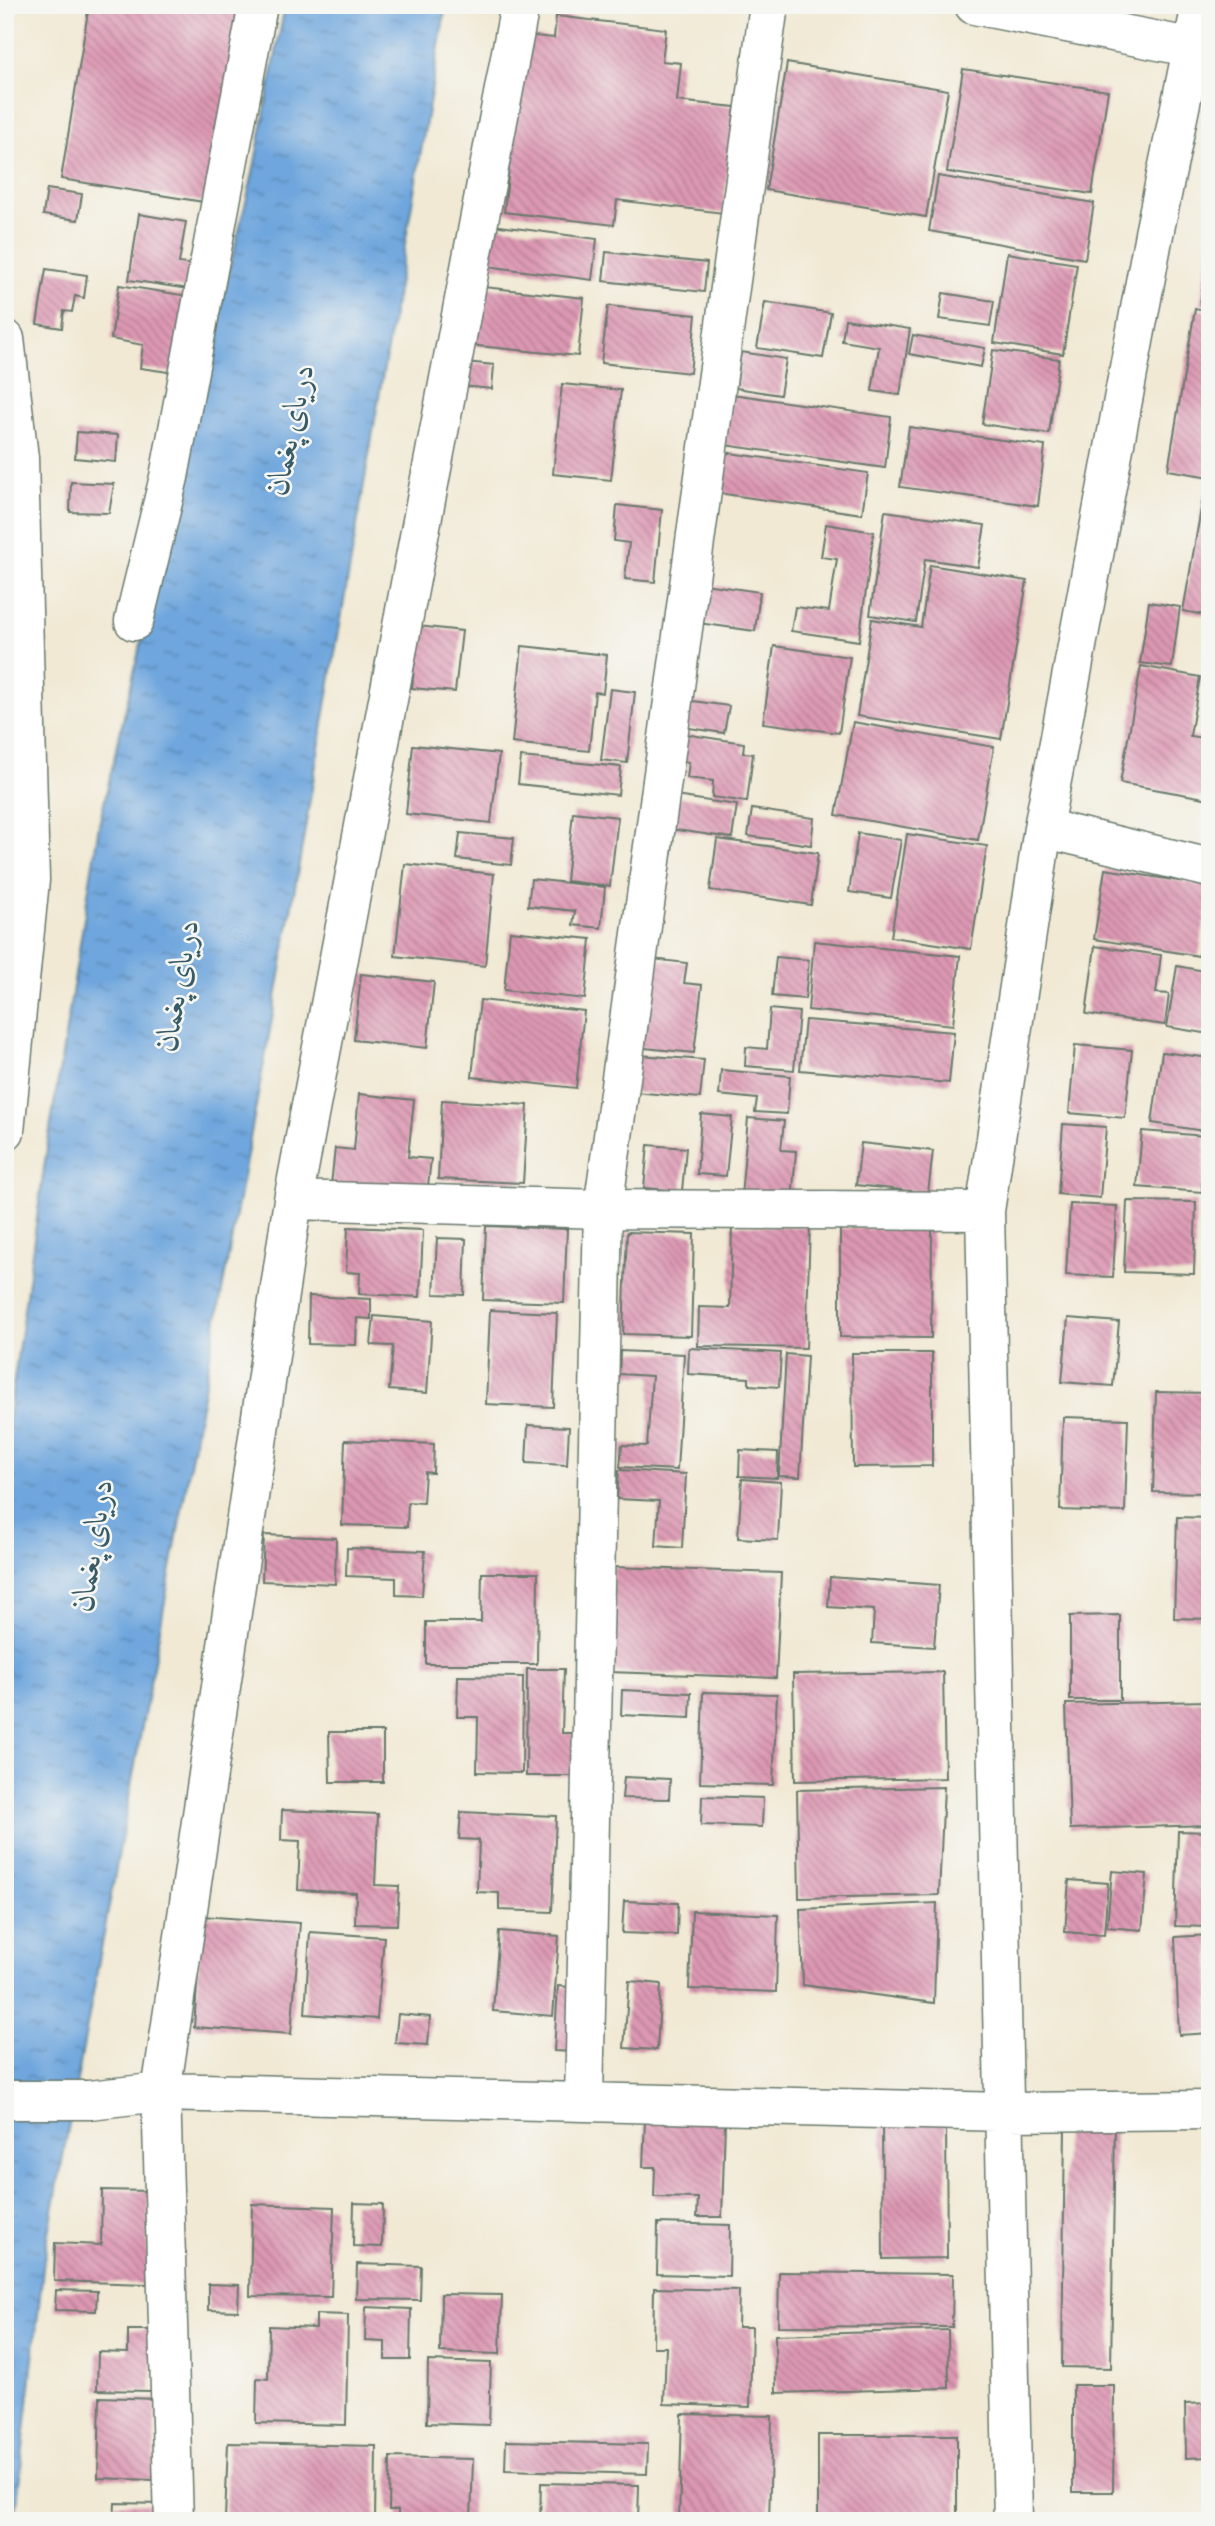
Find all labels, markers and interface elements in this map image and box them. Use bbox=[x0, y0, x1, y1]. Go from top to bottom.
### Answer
water label: دریای پغمان bbox=[256, 360, 325, 499]
water label: دریای پغمان bbox=[146, 916, 210, 1055]
water label: دریای پغمان bbox=[62, 1476, 124, 1615]

